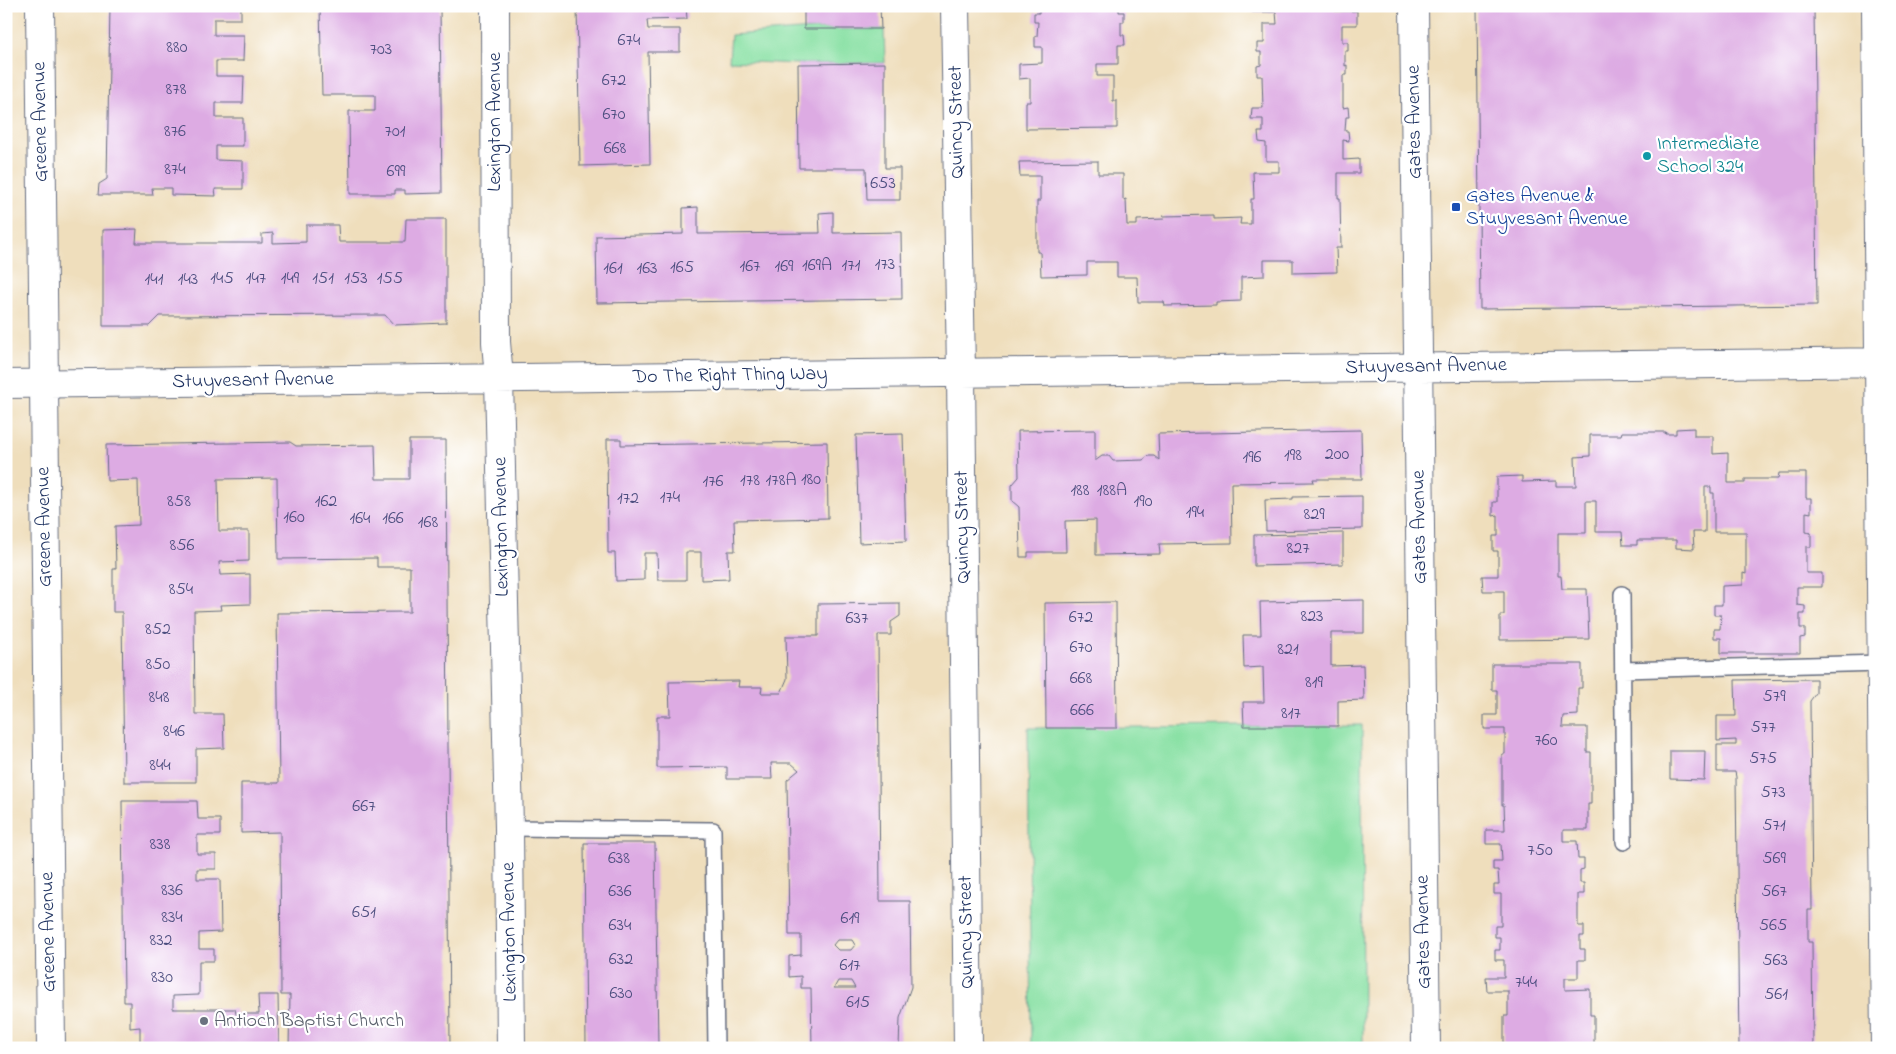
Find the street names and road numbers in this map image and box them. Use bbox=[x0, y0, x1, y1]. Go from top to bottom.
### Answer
street label: Lexington Avenue bbox=[481, 52, 511, 192]
street label: Greene Avenue bbox=[25, 62, 57, 182]
street label: Quincy Street bbox=[942, 65, 972, 179]
street label: Gates Avenue bbox=[1400, 65, 1430, 179]
street label: Stuyvesant Avenue bbox=[1345, 351, 1507, 383]
street label: Do The Right Thing Way bbox=[631, 360, 828, 393]
street label: Stuyvesant Avenue bbox=[172, 365, 334, 397]
street label: Lexington Avenue bbox=[486, 457, 519, 597]
street label: Greene Avenue bbox=[29, 467, 61, 587]
street label: Quincy Street bbox=[948, 470, 978, 584]
street label: Gates Avenue bbox=[1405, 470, 1435, 584]
street label: Lexington Avenue bbox=[494, 862, 527, 1002]
street label: Greene Avenue bbox=[33, 872, 65, 992]
street label: Quincy Street bbox=[952, 875, 982, 989]
street label: Gates Avenue bbox=[1409, 875, 1439, 989]

